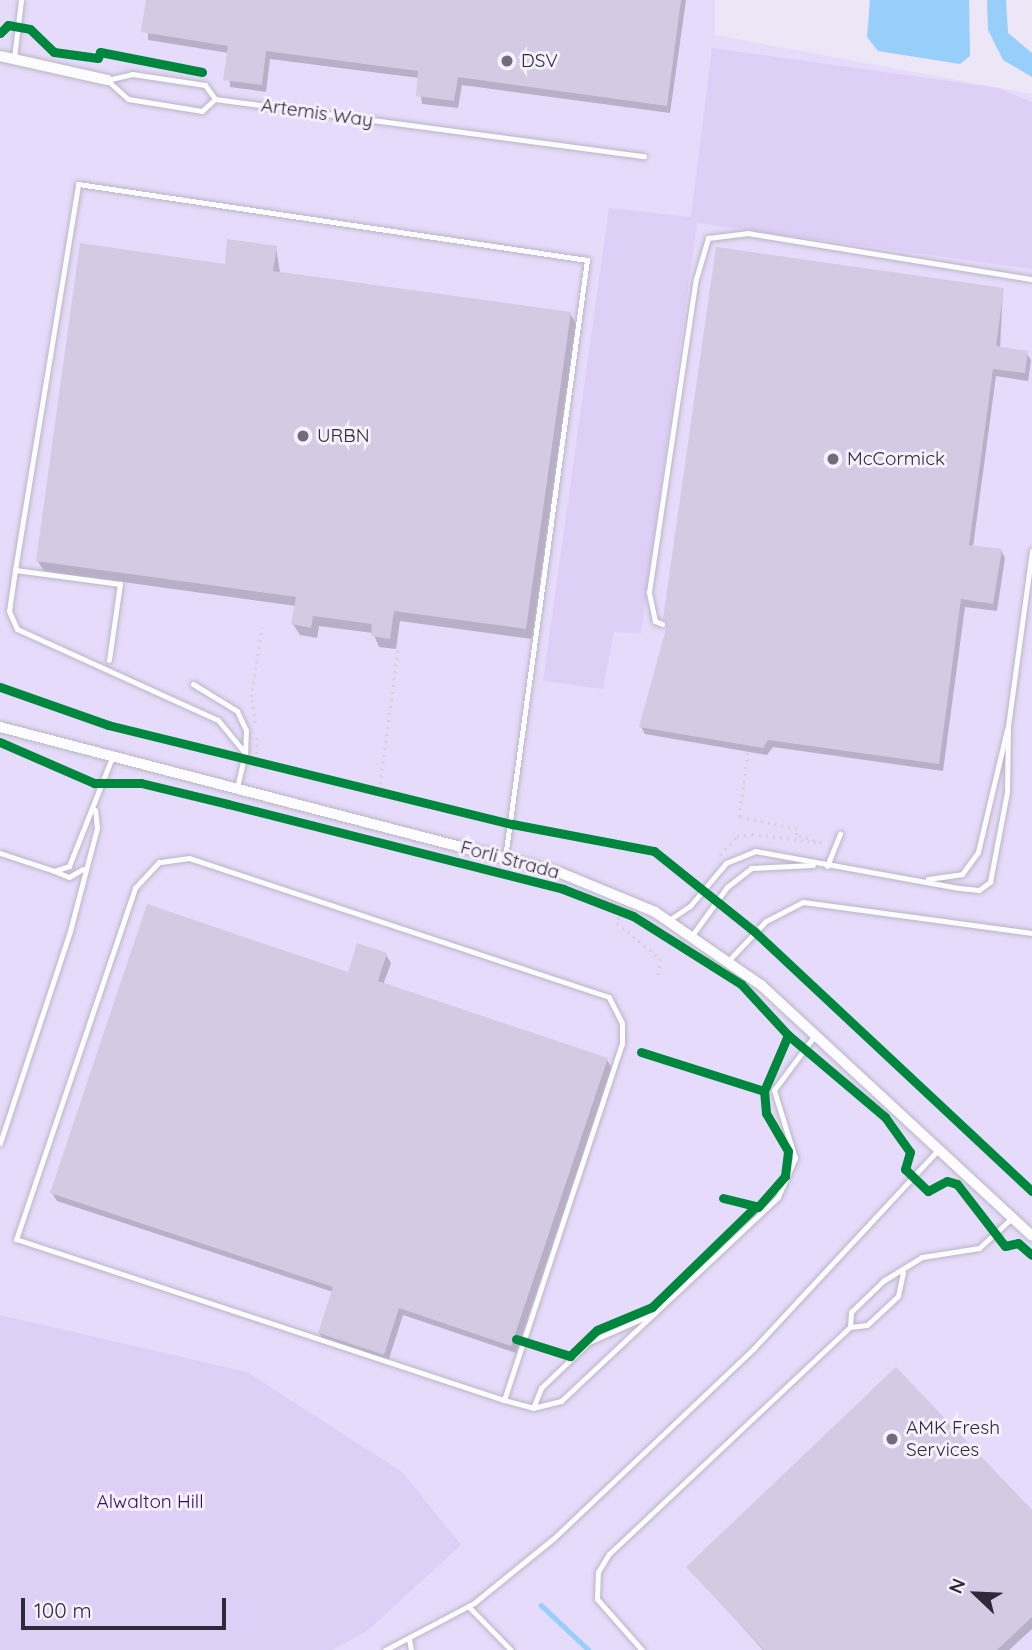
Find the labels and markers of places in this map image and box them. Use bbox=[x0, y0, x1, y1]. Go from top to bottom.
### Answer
place label: DSV bbox=[521, 50, 558, 72]
marker: DSV bbox=[499, 53, 515, 69]
place label: URBN bbox=[317, 425, 369, 447]
marker: URBN bbox=[295, 428, 311, 444]
place label: McCormick bbox=[847, 448, 945, 470]
marker: McCormick bbox=[825, 451, 841, 467]
place label: AMK Fresh Services bbox=[906, 1417, 1000, 1461]
marker: AMK Fresh Services bbox=[884, 1431, 900, 1447]

